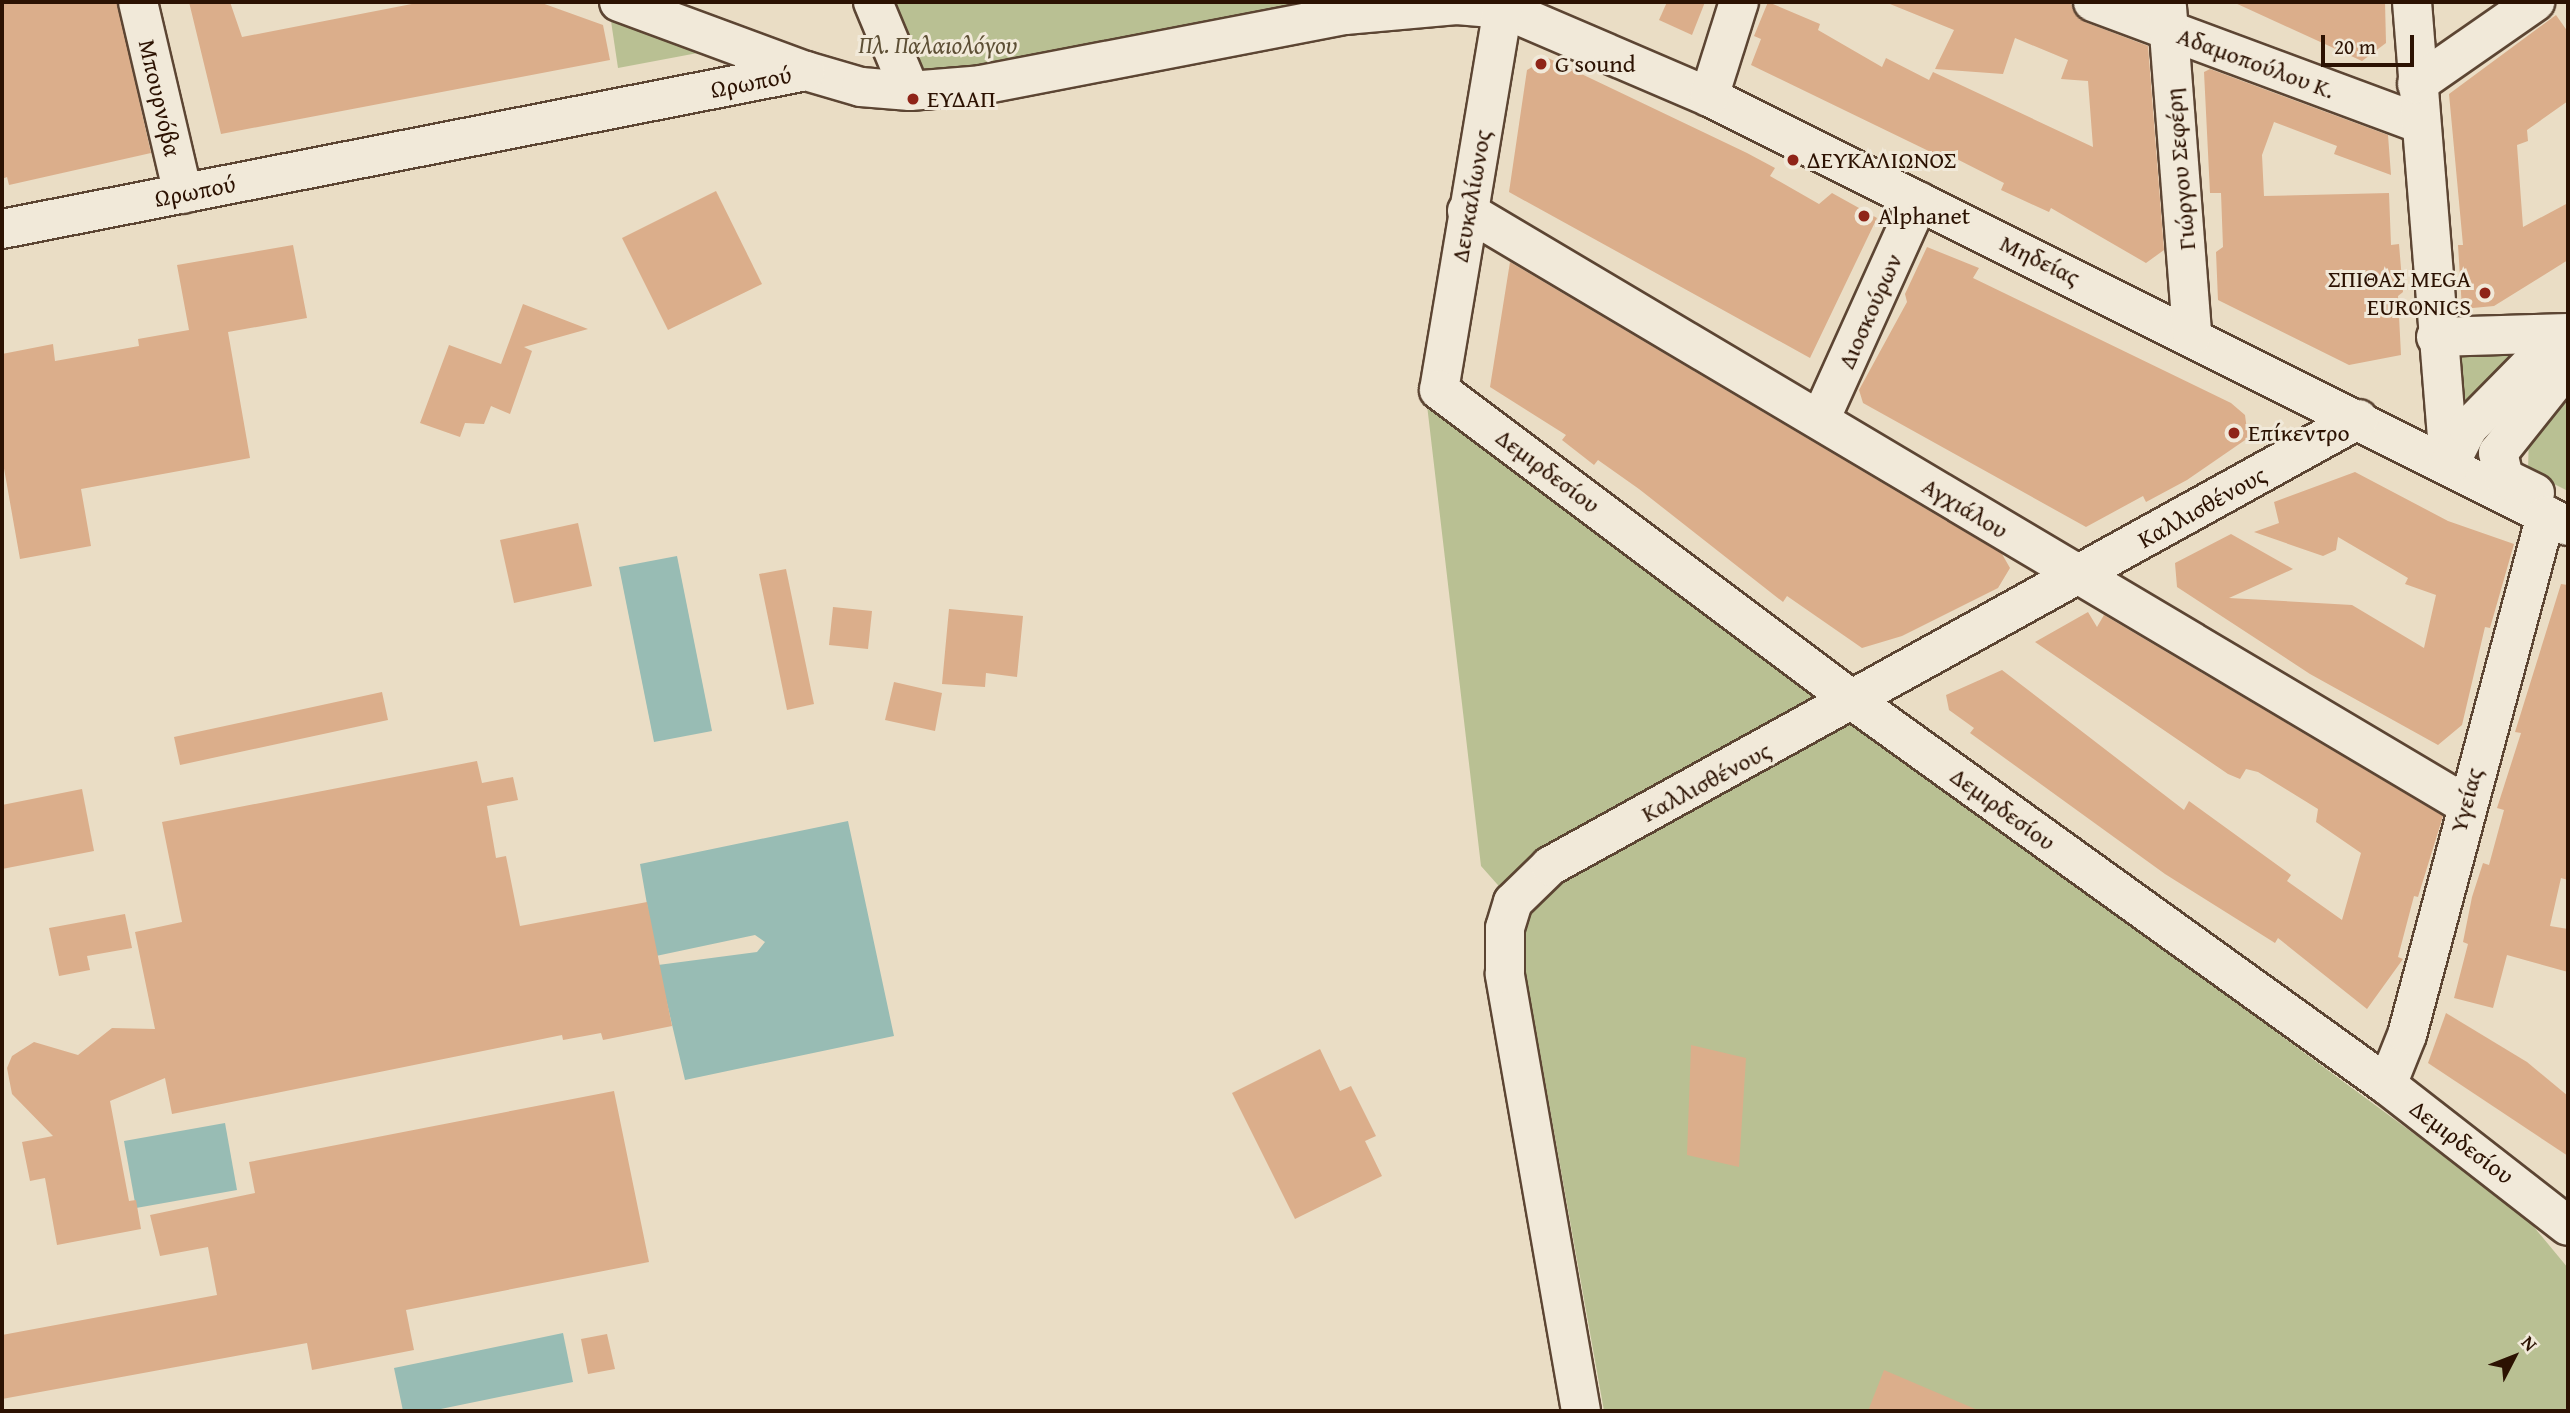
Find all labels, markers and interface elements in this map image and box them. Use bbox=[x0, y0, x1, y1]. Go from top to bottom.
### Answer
street label: Αδαμοπούλου Κ. bbox=[2173, 21, 2339, 105]
scale bar bbox=[2325, 21, 2418, 65]
park label: Πλ. Παλαιολόγου bbox=[859, 31, 1017, 59]
text: 20 m bbox=[2334, 31, 2376, 62]
street label: Μπουρνόβα bbox=[133, 37, 187, 159]
place label: G sound bbox=[1555, 50, 1635, 78]
marker: G sound bbox=[1533, 56, 1549, 72]
street label: Ωρωπού bbox=[708, 60, 794, 104]
place label: ΕΥΔΑΠ bbox=[927, 85, 996, 113]
street label: Γιώργου Σεφέρη bbox=[2159, 87, 2201, 251]
marker: ΕΥΔΑΠ bbox=[905, 91, 921, 107]
street label: Δευκαλίωνος bbox=[1445, 128, 1497, 264]
place label: ΔΕΥΚΑΛΙΩΝΟΣ bbox=[1807, 146, 1956, 174]
marker: ΔΕΥΚΑΛΙΩΝΟΣ bbox=[1785, 152, 1801, 168]
street label: Ωρωπού bbox=[152, 169, 238, 213]
place label: Alphanet bbox=[1878, 202, 1970, 230]
marker: Alphanet bbox=[1856, 208, 1872, 224]
street label: Μηδείας bbox=[1995, 228, 2085, 292]
street label: Διοσκούρων bbox=[1832, 249, 1908, 373]
place label: ΣΠΙΘΑΣ MEGA EURONICS bbox=[2328, 265, 2471, 321]
marker: ΣΠΙΘΑΣ MEGA EURONICS bbox=[2477, 285, 2493, 301]
place label: Επίκεντρο bbox=[2248, 419, 2350, 447]
street label: Δεμιρδεσίου bbox=[1490, 423, 1606, 519]
marker: Επίκεντρο bbox=[2226, 425, 2242, 441]
street label: Καλλισθένους bbox=[2133, 460, 2271, 554]
street label: Αγχιάλου bbox=[1917, 471, 2013, 545]
street label: Καλλισθένους bbox=[1636, 736, 1776, 828]
street label: Δεμιρδεσίου bbox=[1945, 761, 2061, 857]
street label: Υγείας bbox=[2444, 765, 2488, 835]
street label: Δεμιρδεσίου bbox=[2404, 1094, 2520, 1190]
north arrow bbox=[2479, 1322, 2549, 1392]
text: N bbox=[2515, 1329, 2544, 1357]

